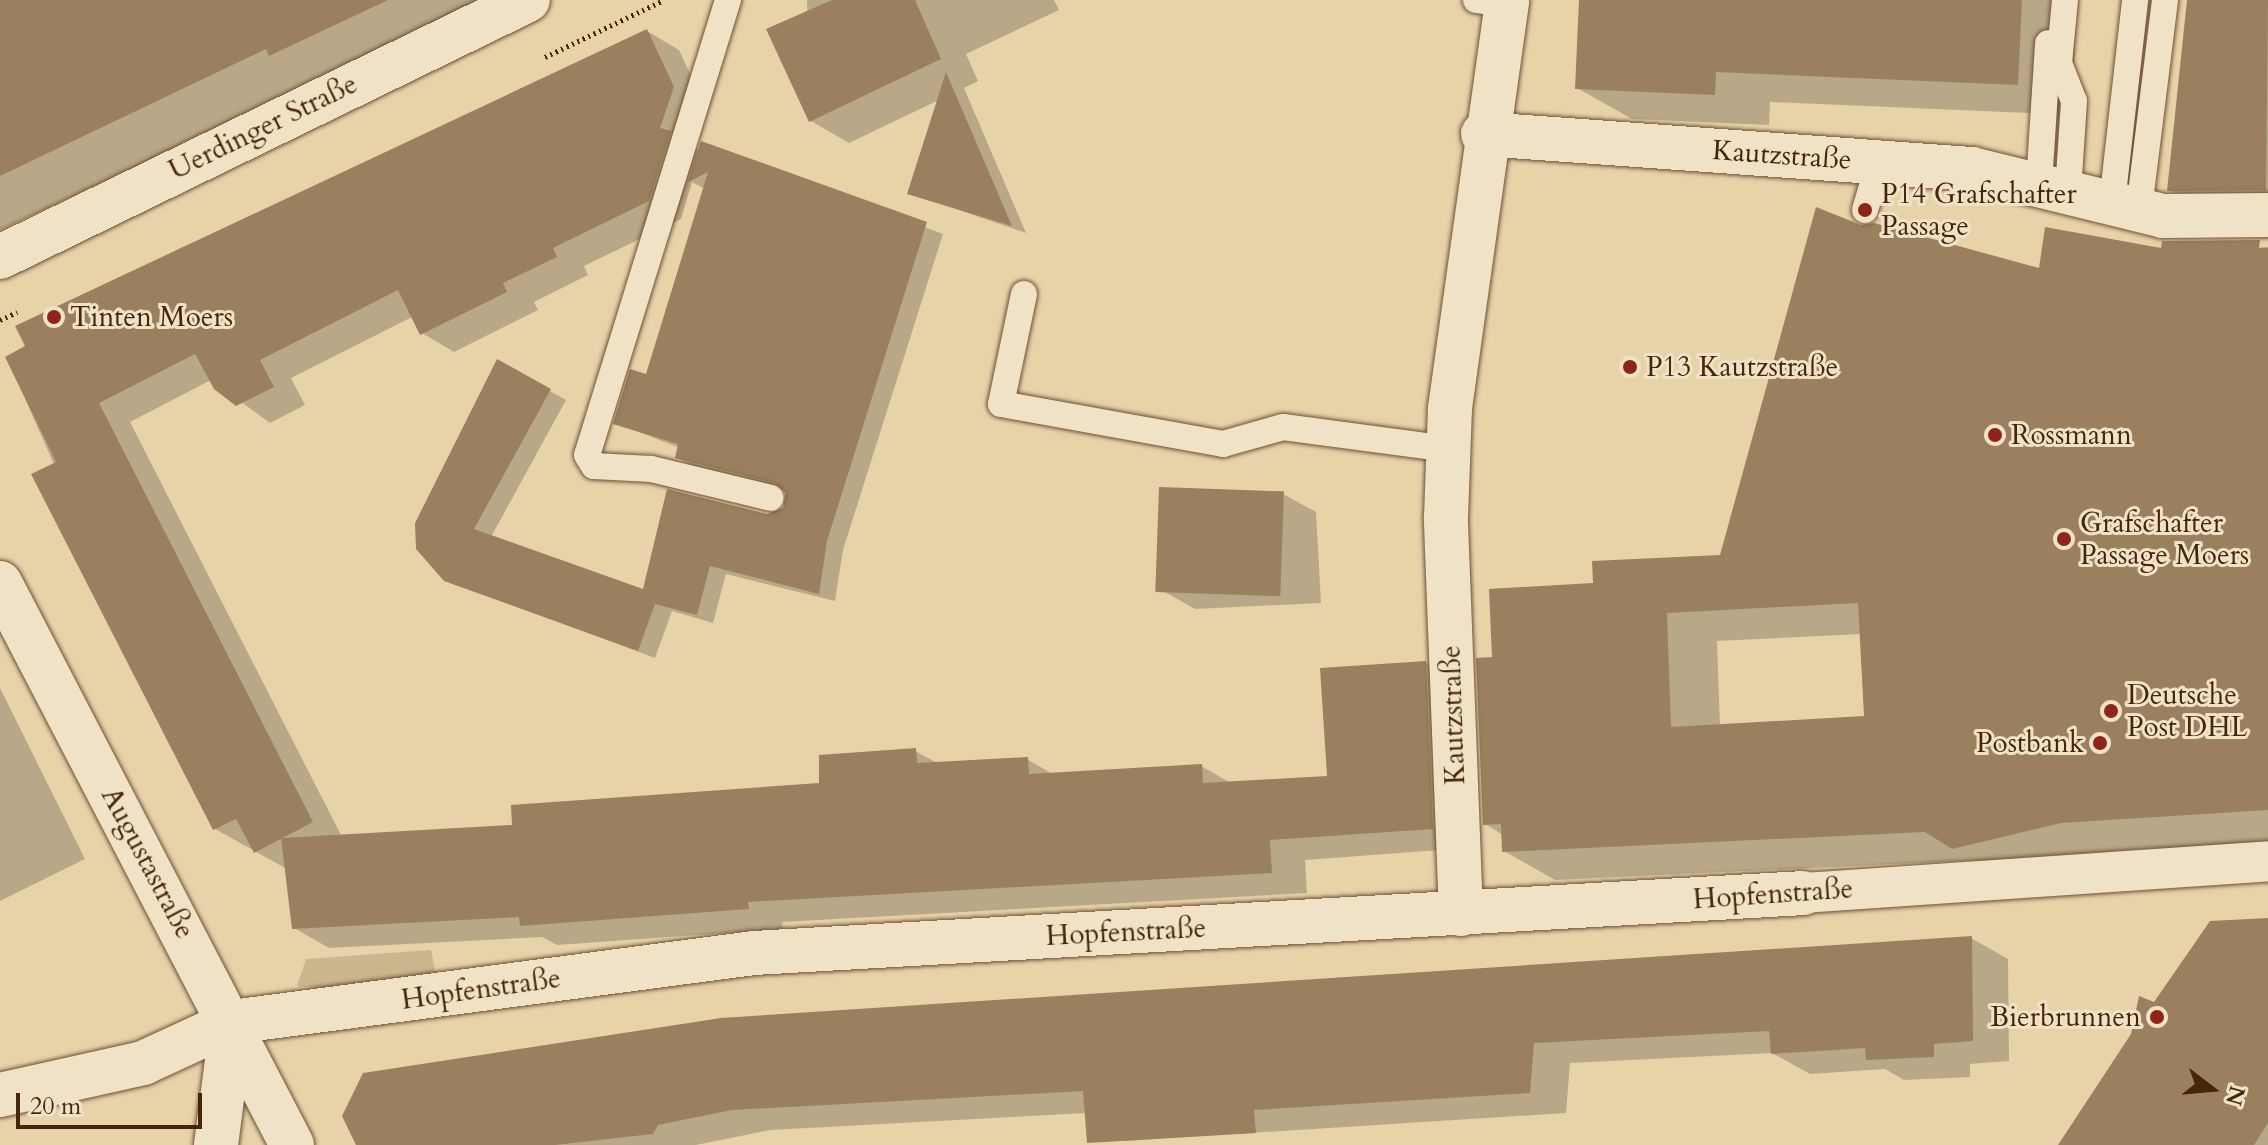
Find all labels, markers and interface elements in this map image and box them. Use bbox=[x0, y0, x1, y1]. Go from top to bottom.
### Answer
street label: Uerdinger Straße bbox=[163, 67, 363, 187]
street label: Kautzstraße bbox=[1711, 133, 1853, 177]
place label: P14 Grafschafter Passage bbox=[1881, 177, 2077, 243]
marker: P14 Grafschafter Passage bbox=[1856, 201, 1874, 219]
place label: Tinten Moers bbox=[70, 300, 233, 334]
marker: Tinten Moers bbox=[45, 308, 63, 326]
place label: P13 Kautzstraße bbox=[1646, 350, 1838, 384]
marker: P13 Kautzstraße bbox=[1621, 358, 1639, 376]
place label: Rossmann bbox=[2011, 418, 2132, 452]
marker: Rossmann bbox=[1986, 426, 2004, 444]
place label: Grafschafter Passage Moers bbox=[2080, 506, 2249, 572]
marker: Grafschafter Passage Moers bbox=[2055, 530, 2073, 548]
street label: Kautzstraße bbox=[1434, 645, 1472, 785]
place label: Deutsche Post DHL bbox=[2127, 678, 2248, 744]
marker: Deutsche Post DHL bbox=[2102, 702, 2120, 720]
place label: Postbank bbox=[1976, 726, 2084, 760]
marker: Postbank bbox=[2091, 734, 2109, 752]
street label: Augustastraße bbox=[94, 782, 202, 944]
street label: Hopfenstraße bbox=[1692, 872, 1854, 916]
street label: Hopfenstraße bbox=[1045, 911, 1207, 953]
street label: Hopfenstraße bbox=[399, 961, 563, 1017]
place label: Bierbrunnen bbox=[1990, 1000, 2141, 1034]
marker: Bierbrunnen bbox=[2148, 1008, 2166, 1026]
north arrow bbox=[2172, 1049, 2252, 1129]
scale bar bbox=[20, 1077, 206, 1127]
text: N bbox=[2218, 1082, 2252, 1109]
text: 20 m bbox=[30, 1090, 81, 1123]

